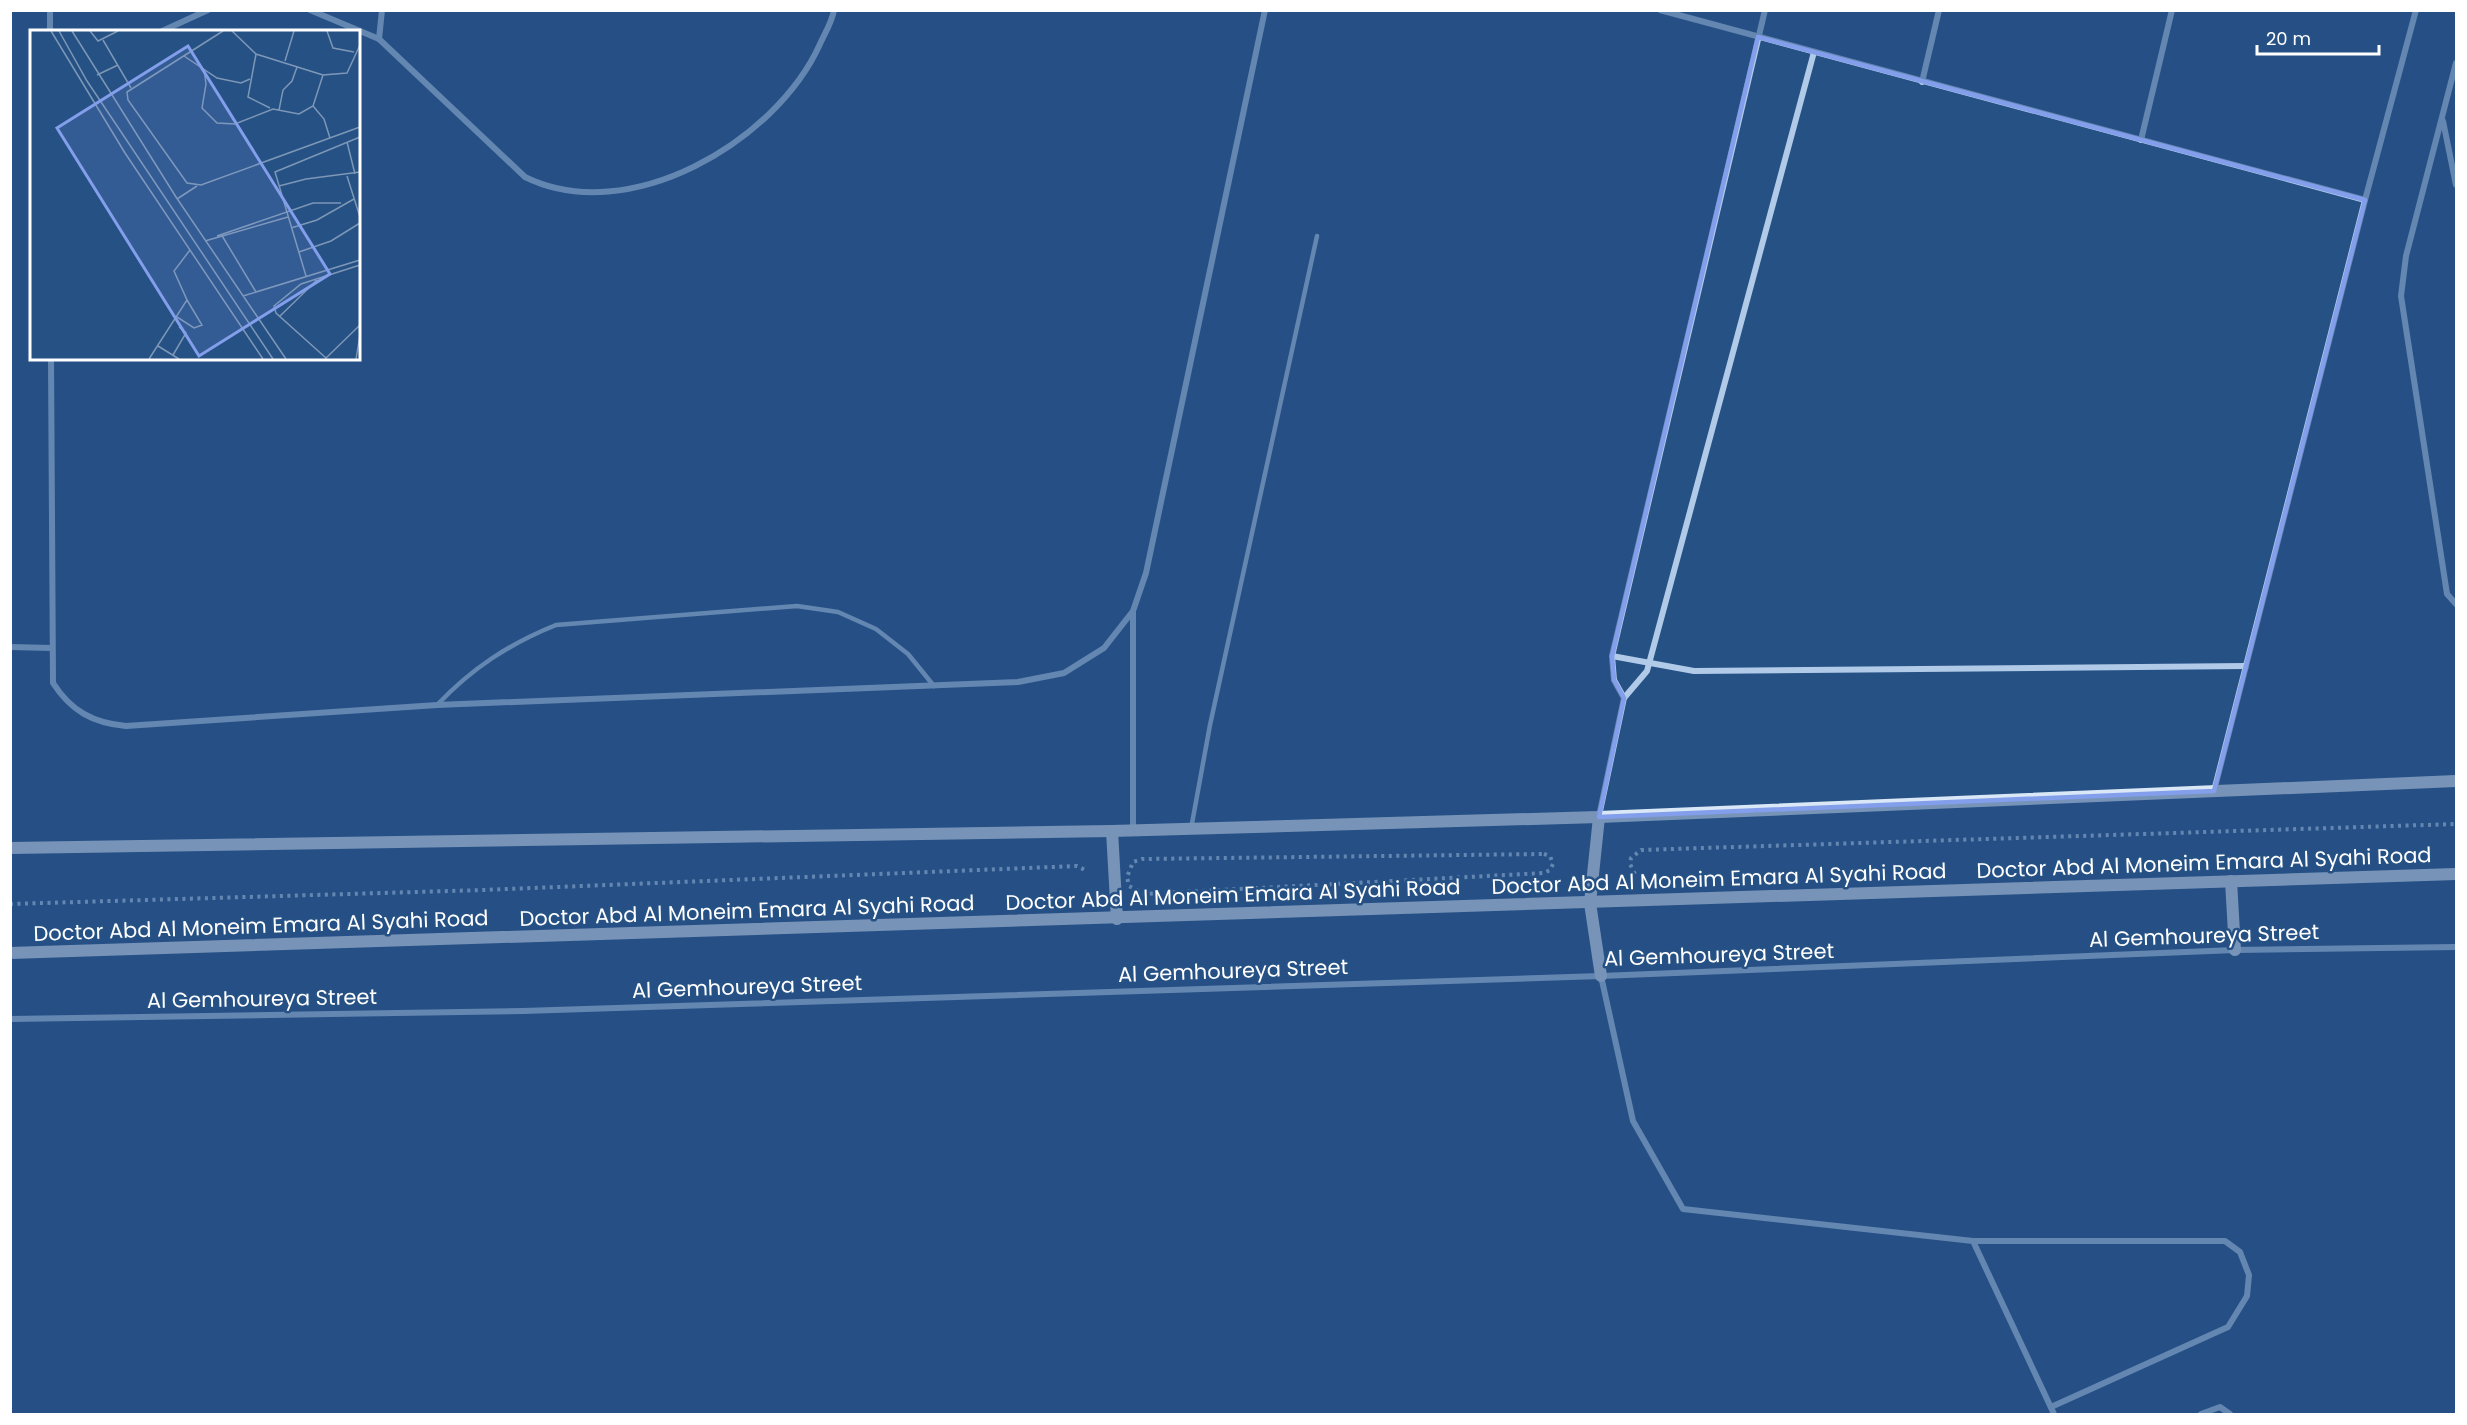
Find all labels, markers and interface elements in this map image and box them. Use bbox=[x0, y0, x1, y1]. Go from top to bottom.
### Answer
scale bar bbox=[2257, 18, 2378, 56]
text: 20 m bbox=[2266, 26, 2311, 51]
inset map bbox=[30, 30, 360, 360]
street label: Doctor Abd Al Moneim Emara Al Syahi Road bbox=[1976, 840, 2432, 885]
street label: Doctor Abd Al Moneim Emara Al Syahi Road bbox=[1491, 856, 1947, 901]
street label: Doctor Abd Al Moneim Emara Al Syahi Road bbox=[1005, 872, 1461, 917]
street label: Doctor Abd Al Moneim Emara Al Syahi Road bbox=[519, 888, 975, 933]
street label: Doctor Abd Al Moneim Emara Al Syahi Road bbox=[33, 903, 489, 948]
street label: Al Gemhoureya Street bbox=[2088, 917, 2320, 954]
street label: Al Gemhoureya Street bbox=[1603, 936, 1835, 973]
street label: Al Gemhoureya Street bbox=[1117, 952, 1349, 989]
street label: Al Gemhoureya Street bbox=[631, 968, 863, 1005]
street label: Al Gemhoureya Street bbox=[147, 982, 377, 1015]

